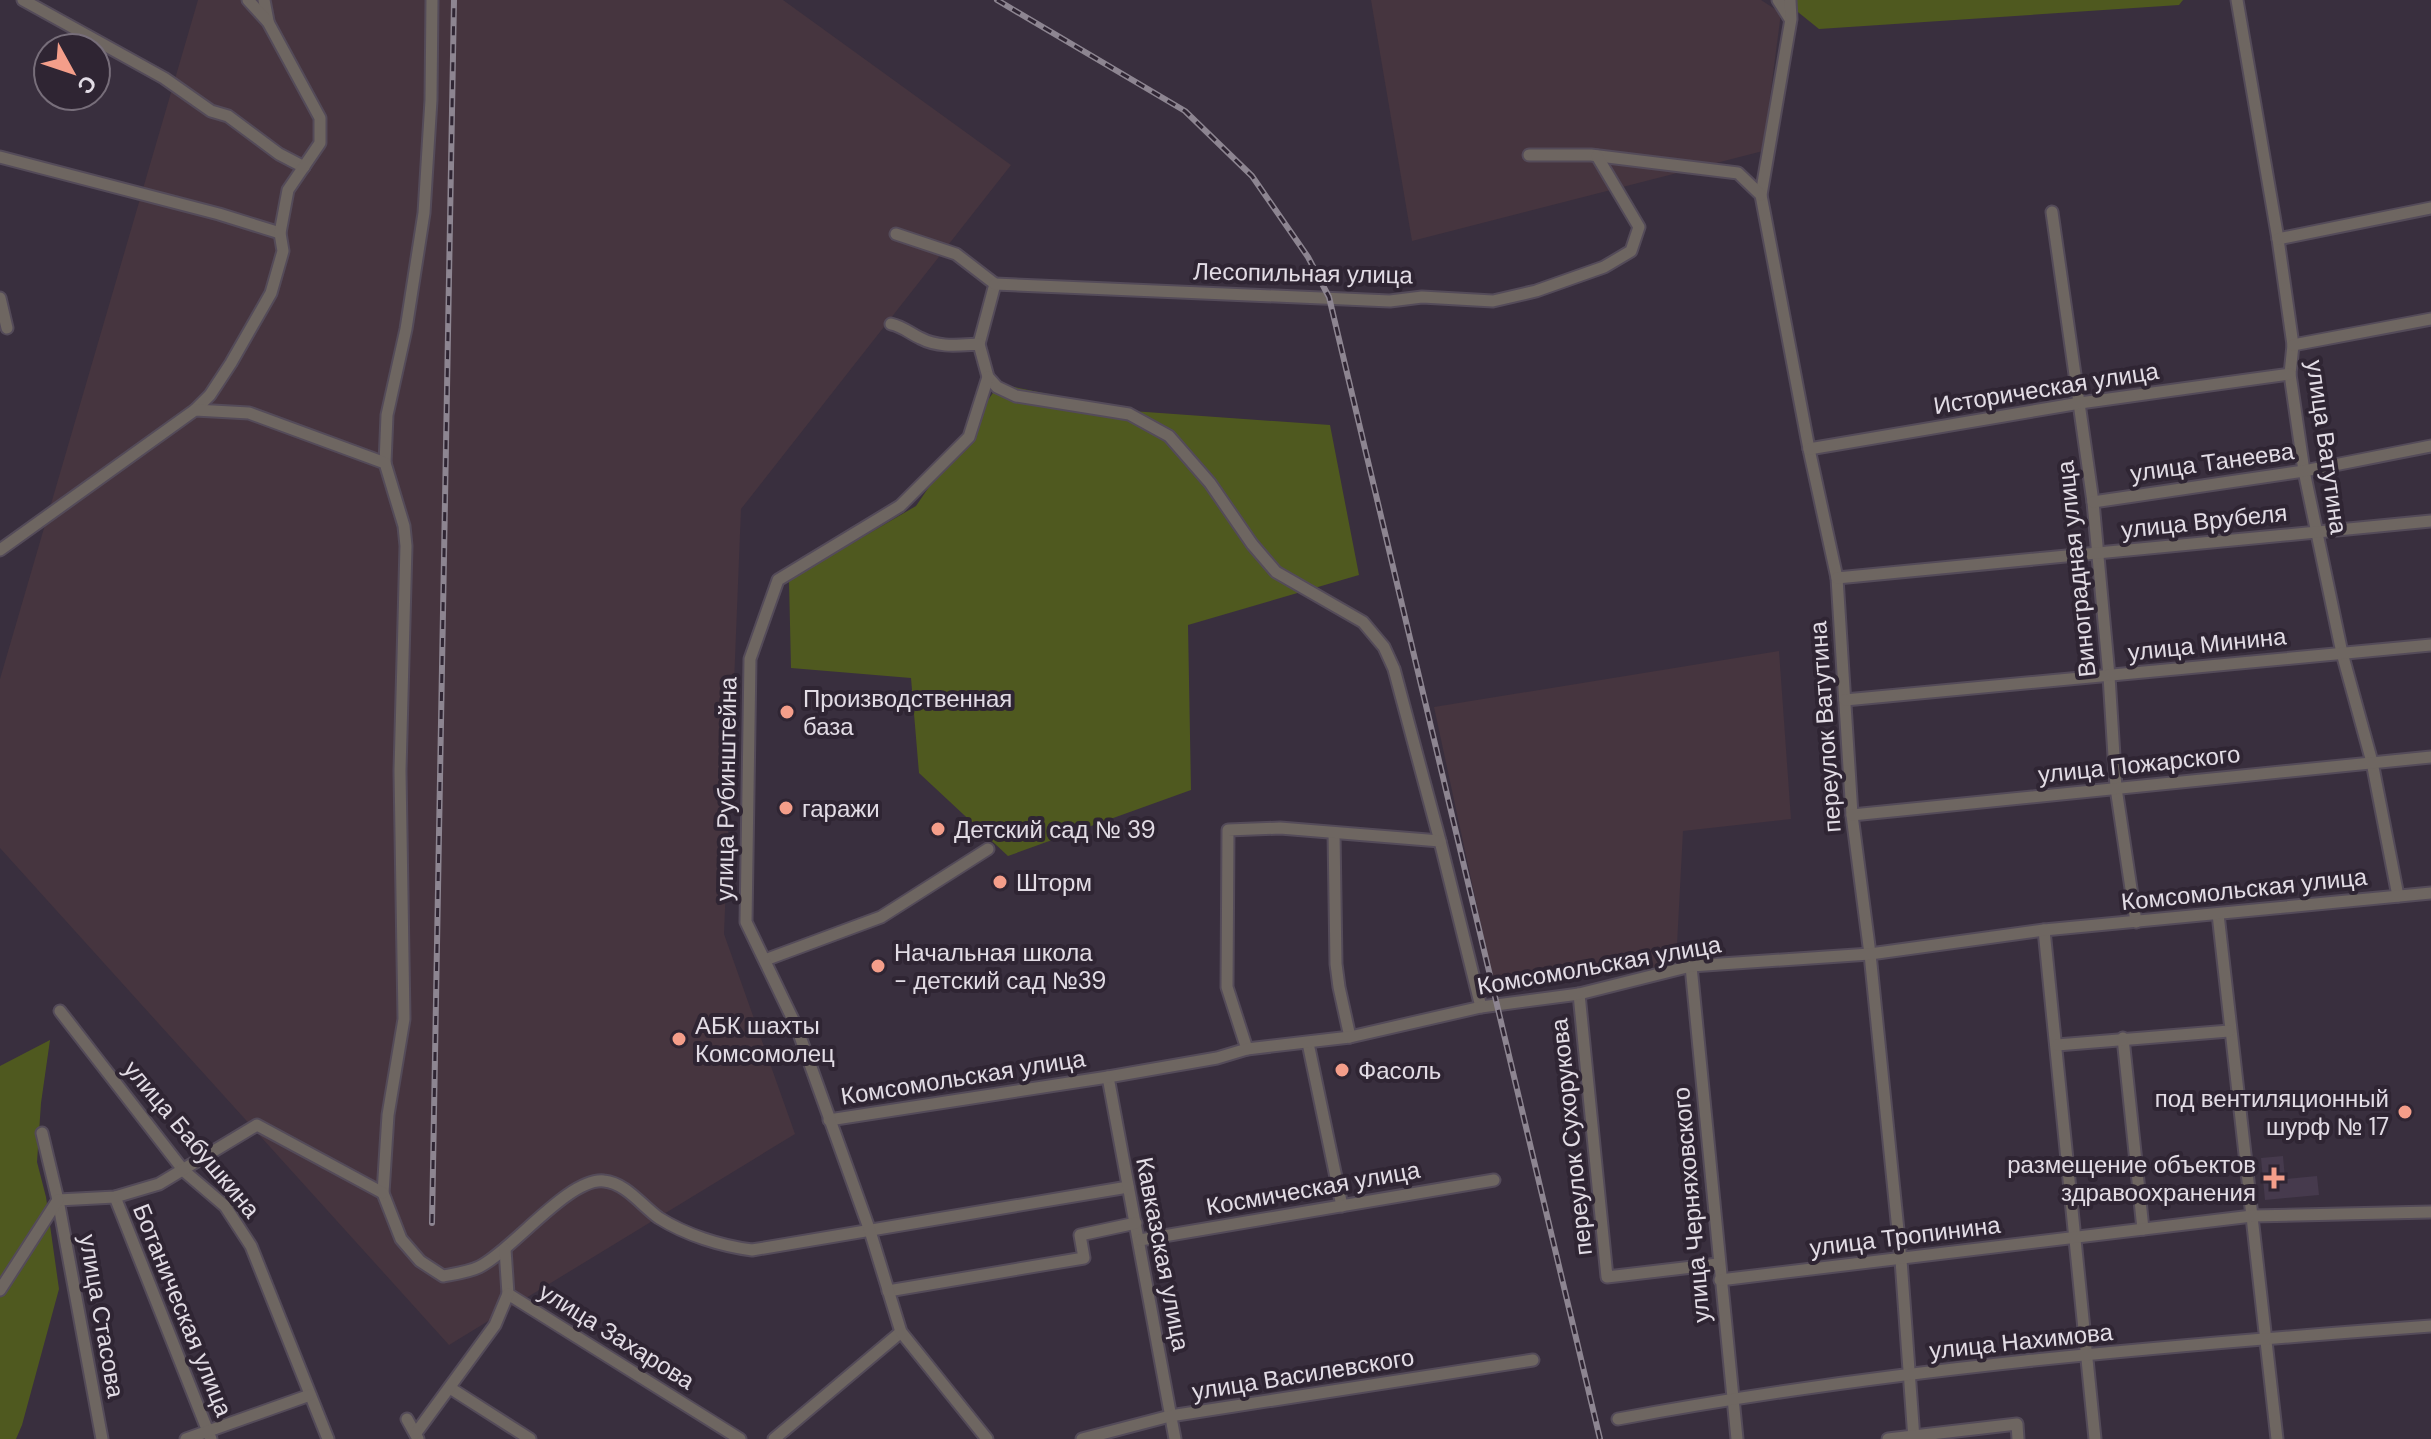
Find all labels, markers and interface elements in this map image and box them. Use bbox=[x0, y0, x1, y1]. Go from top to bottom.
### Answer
north arrow bbox=[32, 32, 112, 112]
text: С bbox=[71, 69, 103, 100]
street label: Лесопильная улица bbox=[1193, 256, 1414, 290]
street label: Историческая улица bbox=[1931, 355, 2161, 421]
street label: улица Ватутина bbox=[2299, 358, 2355, 537]
street label: улица Танеева bbox=[2128, 435, 2297, 489]
street label: Виноградная улица bbox=[2049, 459, 2103, 679]
street label: улица Врубеля bbox=[2119, 497, 2289, 545]
street label: переулок Ватутина bbox=[1802, 620, 1848, 834]
street label: улица Минина bbox=[2126, 620, 2288, 668]
street label: улица Рубинштейна bbox=[709, 676, 743, 901]
place label: Производственная база bbox=[803, 683, 1012, 742]
marker: Производственная база bbox=[778, 703, 796, 721]
street label: улица Пожарского bbox=[2036, 738, 2242, 790]
place label: гаражи bbox=[802, 793, 880, 824]
marker: гаражи bbox=[777, 799, 795, 817]
place label: Детский сад № 39 bbox=[954, 814, 1156, 845]
marker: Детский сад № 39 bbox=[929, 820, 947, 838]
street label: Комсомольская улица bbox=[2120, 861, 2369, 917]
place label: Шторм bbox=[1016, 867, 1092, 898]
marker: Шторм bbox=[991, 873, 1009, 891]
street label: Комсомольская улица bbox=[1475, 928, 1724, 1002]
place label: Начальная школа - детский сад №39 bbox=[894, 937, 1106, 996]
marker: Начальная школа - детский сад №39 bbox=[869, 957, 887, 975]
place label: АБК шахты Комсомолец bbox=[695, 1010, 835, 1069]
street label: переулок Сухорукова bbox=[1543, 1016, 1599, 1257]
marker: АБК шахты Комсомолец bbox=[670, 1030, 688, 1048]
street label: Комсомольская улица bbox=[839, 1042, 1088, 1112]
street label: улица Бабушкина bbox=[117, 1054, 267, 1225]
place label: Фасоль bbox=[1358, 1055, 1441, 1086]
marker: Фасоль bbox=[1333, 1061, 1351, 1079]
place label: под вентиляционный шурф № 17 bbox=[2155, 1083, 2389, 1142]
street label: улица Черняховского bbox=[1665, 1086, 1717, 1324]
marker: под вентиляционный шурф № 17 bbox=[2396, 1103, 2414, 1121]
place label: размещение объектов здравоохранения bbox=[2007, 1149, 2256, 1208]
street label: Космическая улица bbox=[1204, 1154, 1423, 1222]
street label: Кавказская улица bbox=[1129, 1155, 1197, 1354]
marker: размещение объектов здравоохранения bbox=[2263, 1167, 2285, 1189]
street label: Ботаническая улица bbox=[126, 1199, 240, 1422]
street label: улица Тропинина bbox=[1808, 1209, 2003, 1263]
street label: улица Стасова bbox=[72, 1232, 132, 1401]
street label: улица Захарова bbox=[533, 1276, 701, 1397]
street label: улица Нахимова bbox=[1928, 1316, 2115, 1366]
street label: улица Василевского bbox=[1190, 1341, 1416, 1407]

